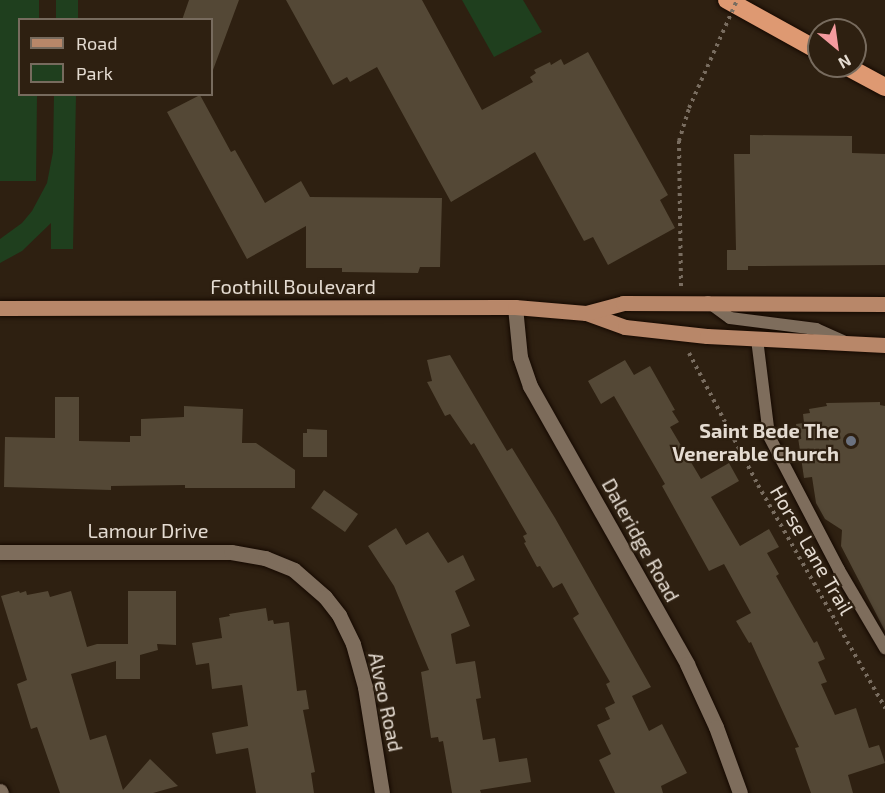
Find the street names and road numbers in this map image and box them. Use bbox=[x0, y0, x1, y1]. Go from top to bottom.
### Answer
street label: Foothill Boulevard bbox=[210, 274, 376, 298]
street label: Daleridge Road bbox=[597, 474, 685, 606]
street label: Horse Lane Trail bbox=[765, 481, 859, 619]
street label: Lamour Drive bbox=[87, 518, 209, 542]
street label: Alveo Road bbox=[364, 650, 408, 754]

